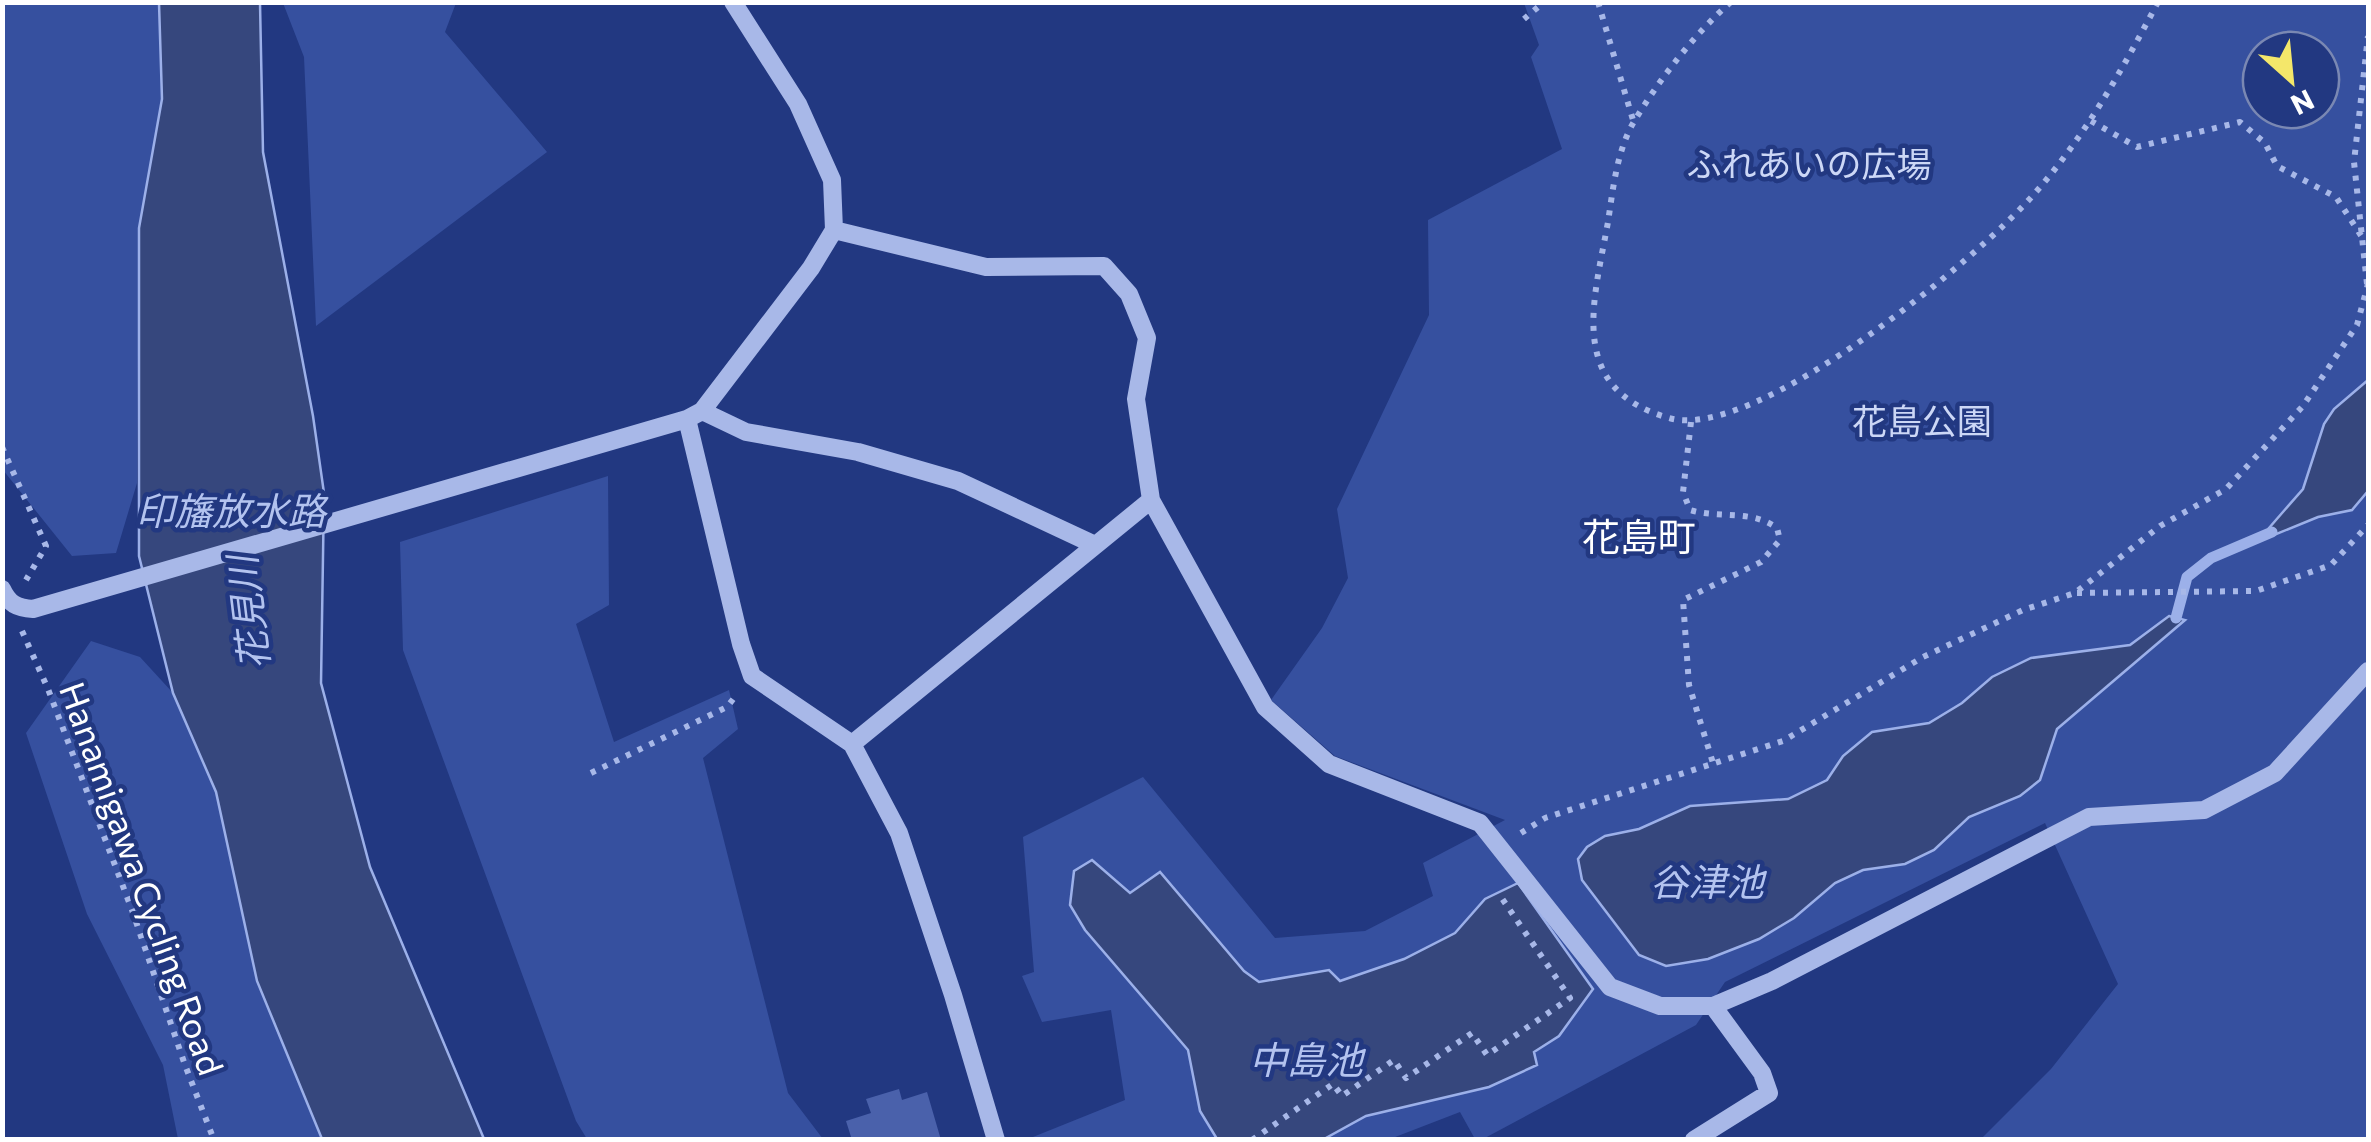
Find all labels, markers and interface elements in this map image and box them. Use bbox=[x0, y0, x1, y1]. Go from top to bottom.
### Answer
north arrow bbox=[2241, 30, 2341, 130]
text: N bbox=[2286, 83, 2320, 123]
park label: ふれあいの広場 bbox=[1686, 141, 1932, 184]
park label: 花島公園 bbox=[1852, 398, 1992, 441]
water label: 印旛放水路 bbox=[136, 486, 329, 533]
district label: 花島町 bbox=[1582, 512, 1696, 559]
water label: 花見川 bbox=[216, 550, 277, 672]
street label: Hanamigawa Cycling Road bbox=[52, 676, 234, 1080]
water label: 谷津池 bbox=[1650, 857, 1768, 904]
water label: 中島池 bbox=[1249, 1035, 1367, 1082]

